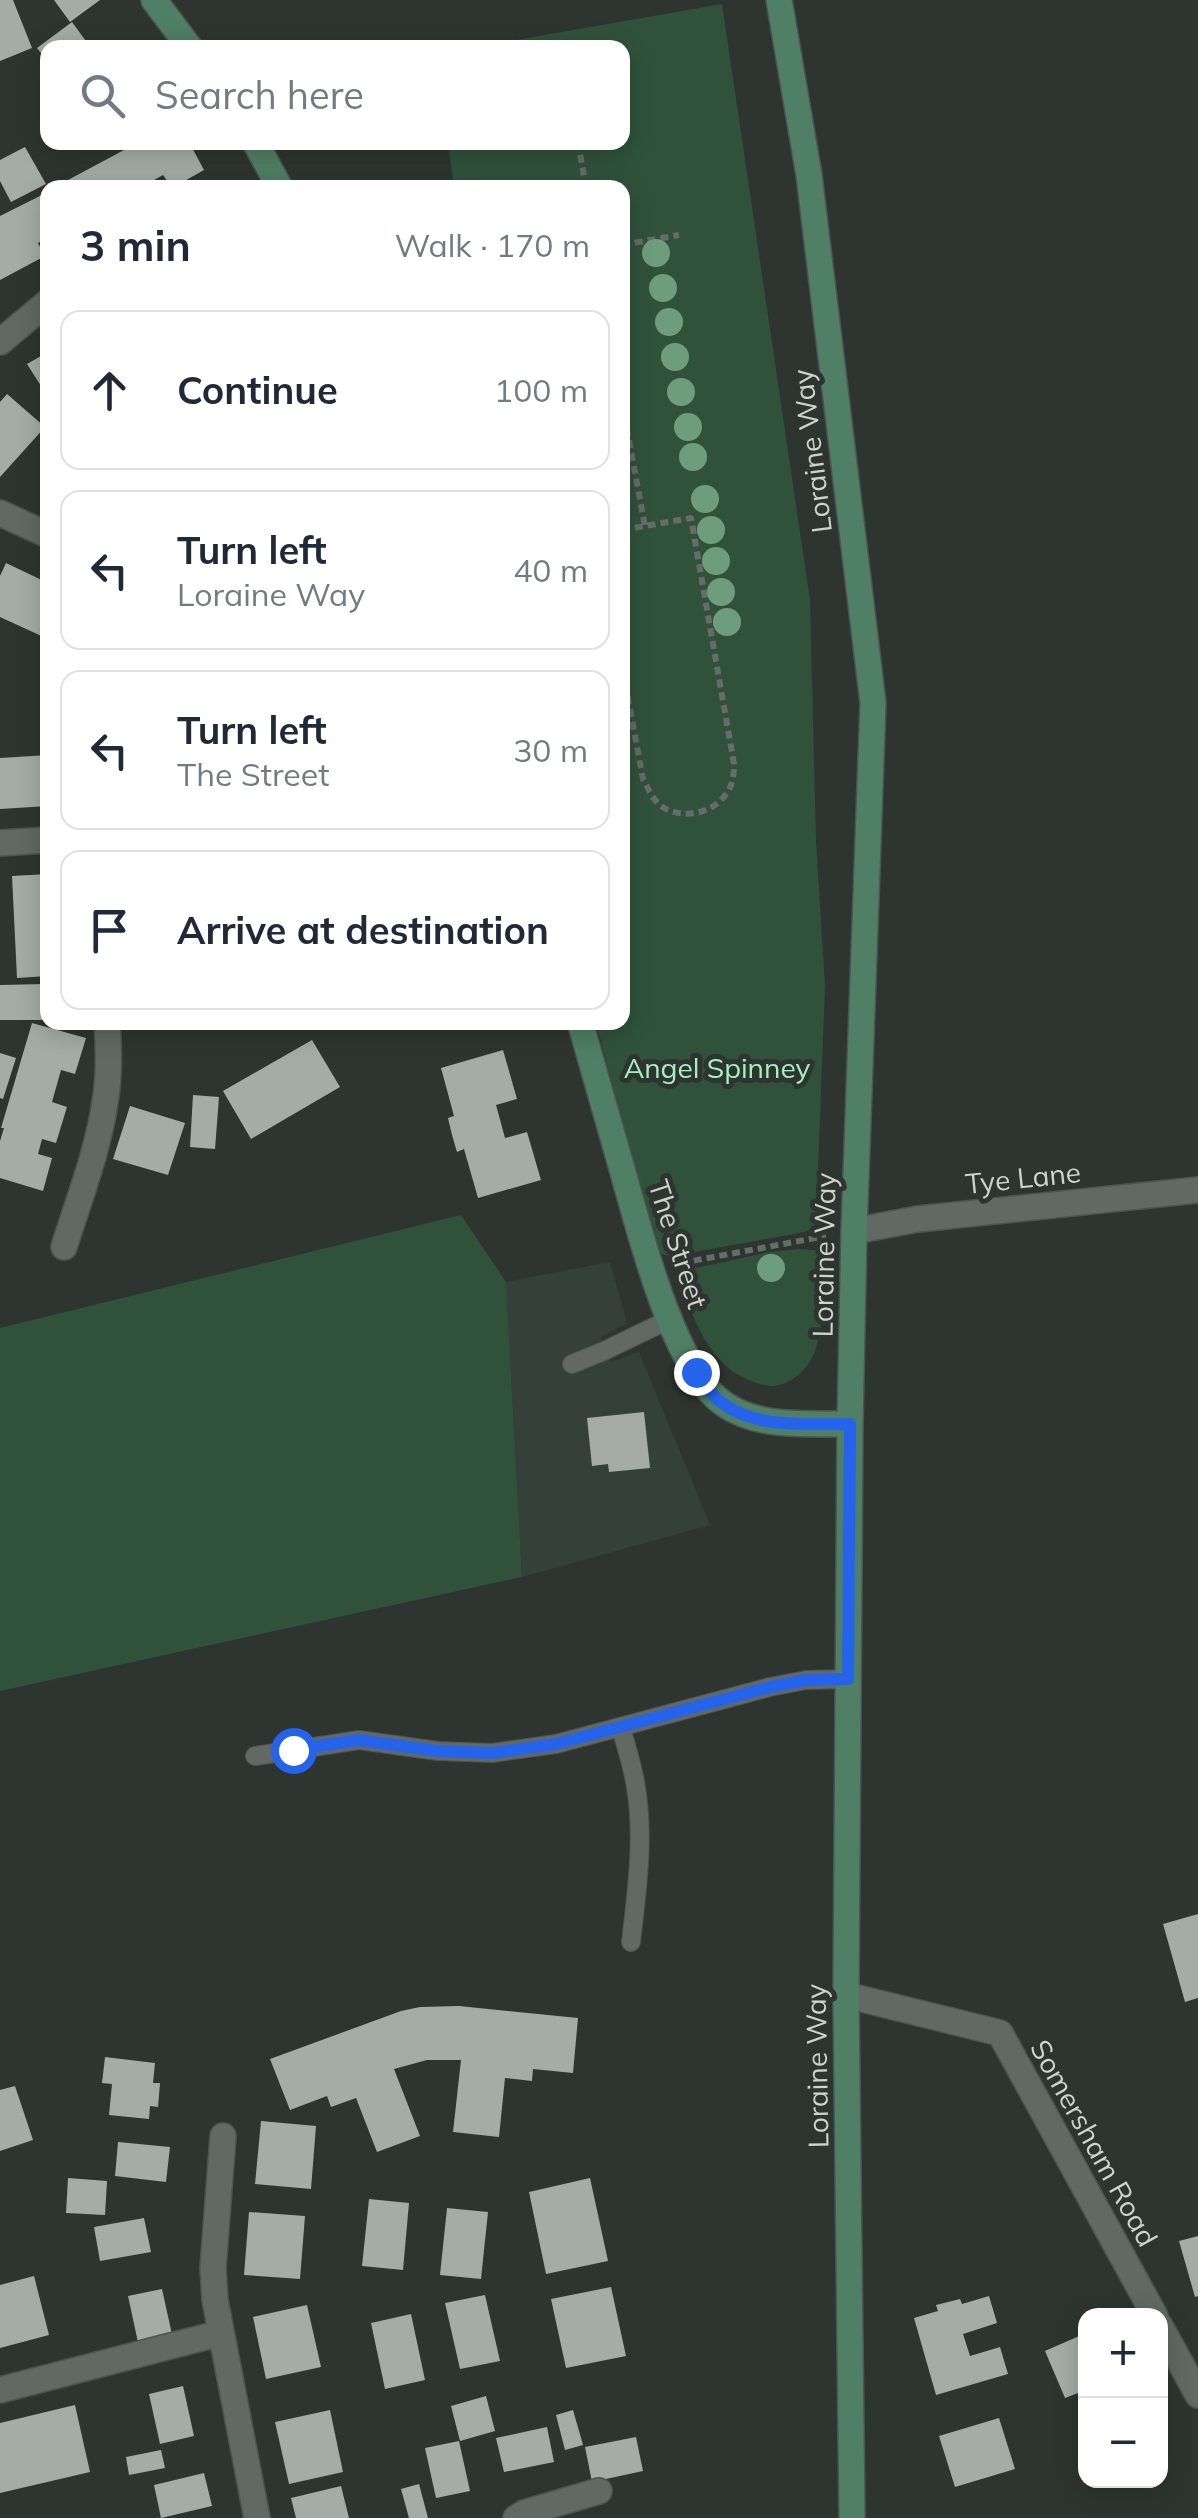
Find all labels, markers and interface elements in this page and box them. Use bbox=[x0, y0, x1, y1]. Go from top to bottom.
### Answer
search box bbox=[40, 40, 630, 150]
icon: search bbox=[75, 68, 130, 123]
text: Search here bbox=[155, 71, 364, 119]
text: 3 min bbox=[80, 219, 191, 272]
text: Walk · 170 m bbox=[395, 225, 590, 265]
icon: ahead bbox=[82, 363, 137, 418]
text: Continue bbox=[177, 366, 338, 414]
street label: Loraine Way bbox=[784, 367, 839, 535]
text: 100 m bbox=[494, 370, 588, 410]
text: Turn left bbox=[177, 526, 327, 574]
icon: left bbox=[82, 543, 137, 598]
text: 40 m bbox=[513, 550, 588, 590]
text: Loraine Way bbox=[177, 574, 365, 614]
text: Turn left bbox=[177, 706, 327, 754]
icon: left bbox=[82, 723, 137, 778]
text: 30 m bbox=[513, 730, 588, 770]
text: The Street bbox=[177, 754, 329, 794]
icon: arrive bbox=[82, 903, 137, 958]
text: Arrive at destination bbox=[177, 906, 549, 954]
park label: Angel Spinney bbox=[624, 1050, 810, 1085]
street label: Tye Lane bbox=[963, 1154, 1082, 1201]
street label: Loraine Way bbox=[805, 1172, 842, 1338]
street label: The Street bbox=[641, 1175, 716, 1313]
route end bbox=[674, 1350, 720, 1396]
route start bbox=[271, 1728, 317, 1774]
street label: Loraine Way bbox=[798, 1983, 835, 2149]
street label: Somersham Road bbox=[1023, 2033, 1166, 2252]
map controls bbox=[1078, 2308, 1168, 2488]
button: + bbox=[1078, 2308, 1168, 2398]
button: − bbox=[1078, 2398, 1168, 2488]

